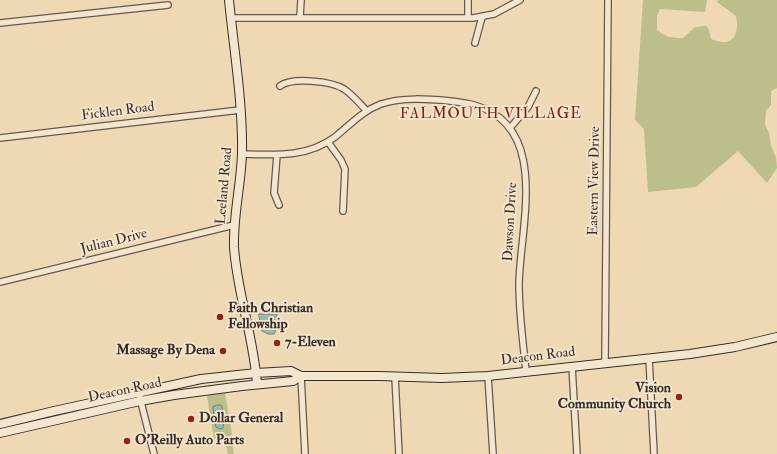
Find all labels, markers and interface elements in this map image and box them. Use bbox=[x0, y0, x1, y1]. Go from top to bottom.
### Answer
street label: Ficklen Road bbox=[81, 99, 155, 125]
district label: FALMOUTH VILLAGE bbox=[400, 106, 582, 124]
street label: Eastern View Drive bbox=[586, 126, 604, 236]
street label: Leeland Road bbox=[213, 147, 237, 225]
street label: Dawson Drive bbox=[501, 182, 521, 262]
street label: Julian Drive bbox=[79, 226, 149, 258]
place label: Faith Christian Fellowship bbox=[228, 301, 313, 334]
marker: Faith Christian Fellowship bbox=[215, 312, 225, 322]
place label: 7-Eleven bbox=[285, 335, 336, 351]
marker: 7-Eleven bbox=[272, 338, 282, 348]
place label: Massage By Dena bbox=[116, 343, 215, 359]
street label: Deacon Road bbox=[500, 344, 576, 370]
marker: Massage By Dena bbox=[218, 346, 228, 356]
street label: Deacon Road bbox=[87, 375, 163, 407]
place label: Vision Community Church bbox=[558, 381, 671, 414]
marker: Vision Community Church bbox=[674, 392, 684, 402]
place label: Dollar General bbox=[199, 411, 283, 427]
marker: Dollar General bbox=[186, 414, 196, 424]
place label: O'Reilly Auto Parts bbox=[135, 433, 244, 449]
marker: O'Reilly Auto Parts bbox=[122, 436, 132, 446]

